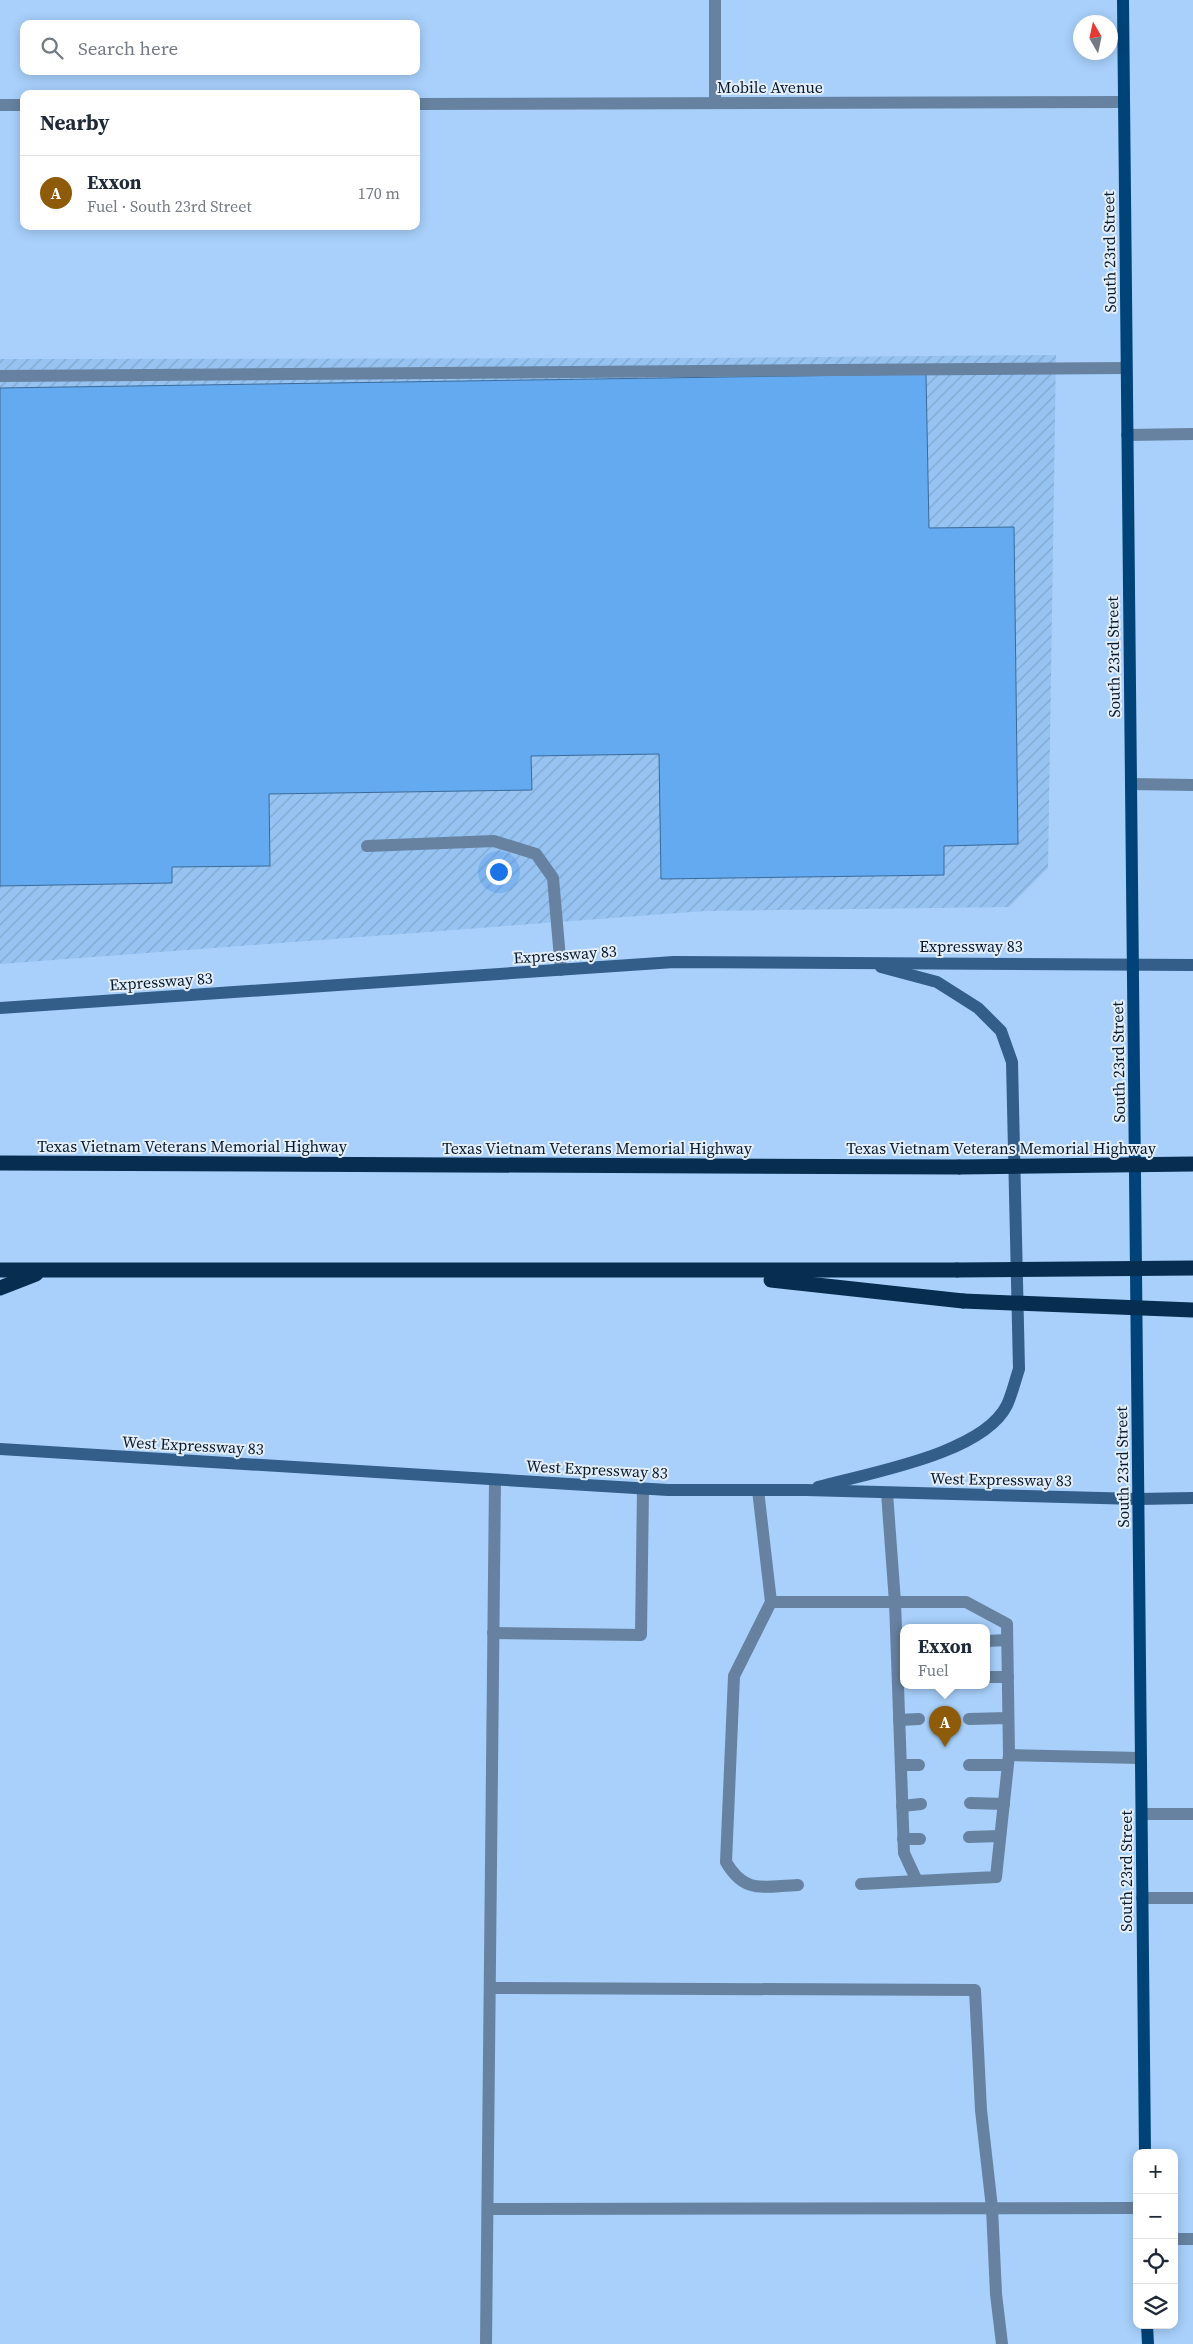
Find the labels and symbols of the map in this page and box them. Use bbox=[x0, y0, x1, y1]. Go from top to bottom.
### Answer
north arrow bbox=[1073, 15, 1118, 60]
street label: Mobile Avenue bbox=[717, 76, 823, 98]
street label: South 23rd Street bbox=[1097, 190, 1121, 313]
street label: South 23rd Street bbox=[1101, 595, 1125, 718]
your location bbox=[486, 859, 512, 885]
street label: Expressway 83 bbox=[919, 935, 1023, 957]
street label: Expressway 83 bbox=[513, 939, 617, 969]
street label: Expressway 83 bbox=[109, 966, 213, 996]
street label: South 23rd Street bbox=[1106, 1000, 1130, 1123]
street label: Texas Vietnam Veterans Memorial Highway bbox=[37, 1135, 348, 1157]
street label: Texas Vietnam Veterans Memorial Highway bbox=[442, 1137, 753, 1159]
street label: Texas Vietnam Veterans Memorial Highway bbox=[846, 1137, 1157, 1159]
street label: South 23rd Street bbox=[1110, 1405, 1134, 1528]
street label: West Expressway 83 bbox=[122, 1430, 264, 1460]
street label: West Expressway 83 bbox=[526, 1454, 668, 1484]
street label: West Expressway 83 bbox=[930, 1467, 1072, 1491]
pin: A bbox=[929, 1706, 961, 1747]
street label: South 23rd Street bbox=[1115, 1809, 1137, 1932]

